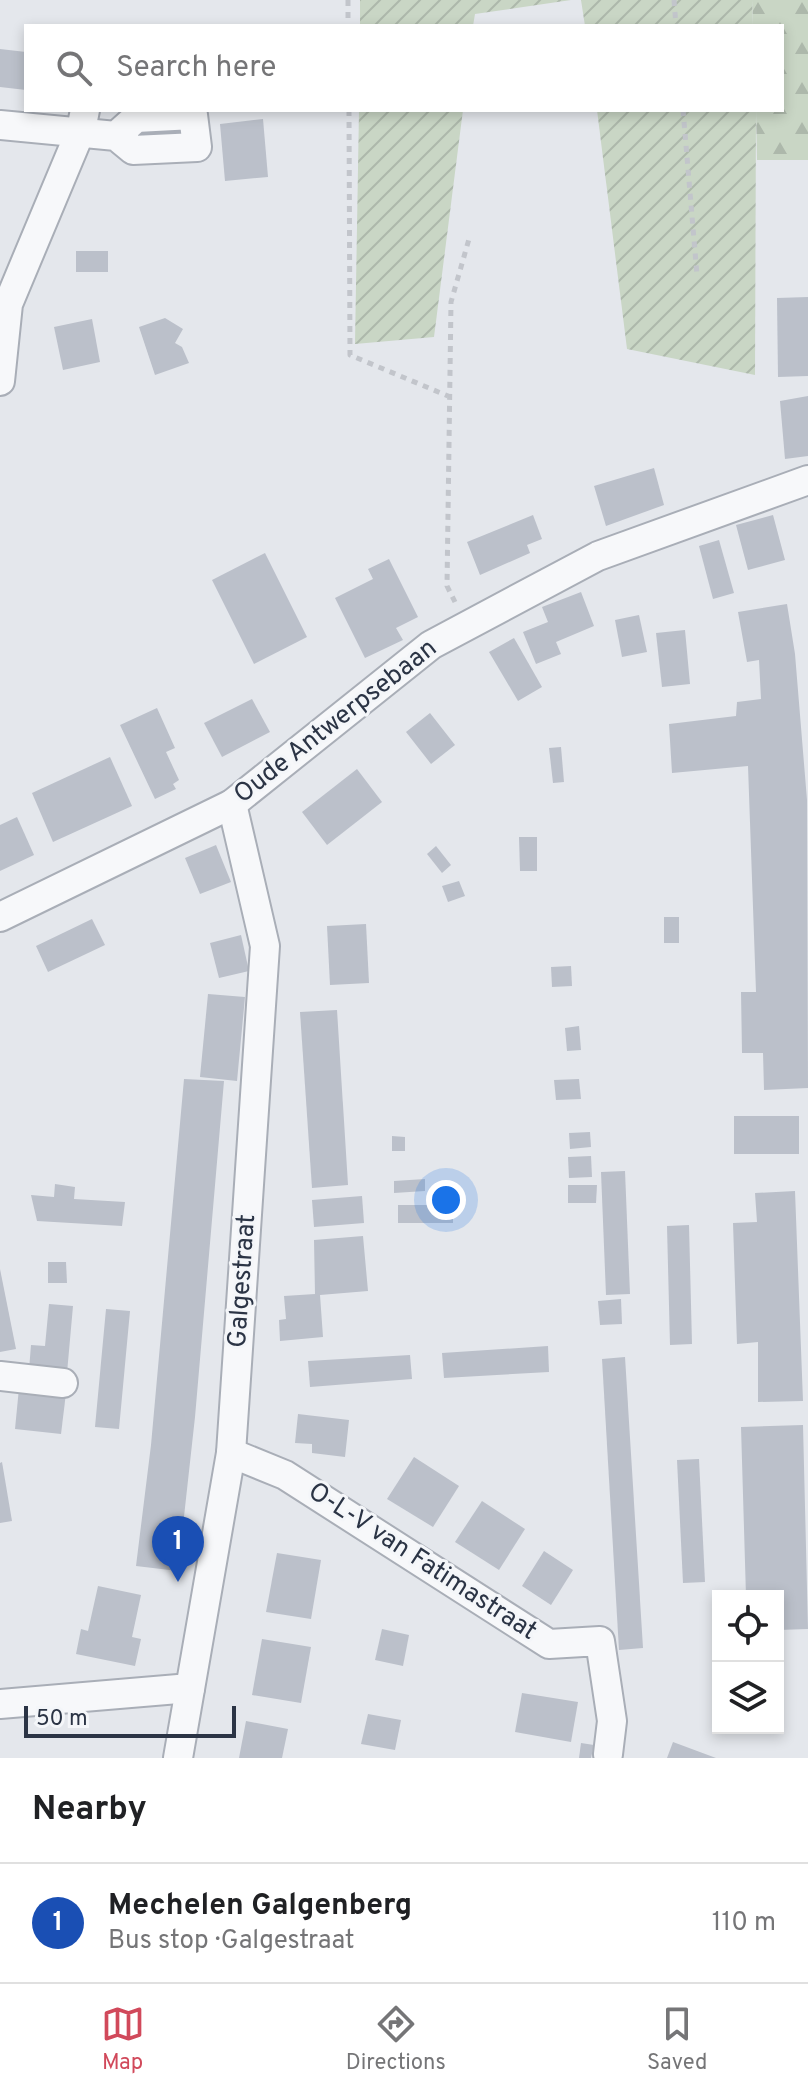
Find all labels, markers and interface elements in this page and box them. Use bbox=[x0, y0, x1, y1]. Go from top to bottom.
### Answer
search box bbox=[24, 24, 784, 112]
icon: search bbox=[52, 46, 96, 90]
text: Search here bbox=[116, 50, 276, 87]
street label: Oude Antwerpsebaan bbox=[228, 632, 444, 812]
your location bbox=[426, 1180, 466, 1220]
street label: Galgestraat bbox=[222, 1213, 264, 1349]
street label: O-L-V van Fatimastraat bbox=[301, 1476, 543, 1648]
pin: 1 bbox=[152, 1516, 204, 1582]
map controls bbox=[712, 1590, 784, 1734]
button: locate bbox=[712, 1590, 784, 1662]
button: layers bbox=[712, 1662, 784, 1734]
scale bar bbox=[24, 1702, 236, 1738]
text: 50 m bbox=[36, 1706, 88, 1733]
text: Nearby bbox=[32, 1789, 147, 1832]
text: Mechelen Galgenberg bbox=[108, 1888, 412, 1925]
text: 1 bbox=[53, 1907, 63, 1940]
text: 110 m bbox=[712, 1907, 776, 1940]
text: Bus stop · Galgestraat bbox=[108, 1925, 355, 1958]
tab: Map bbox=[101, 2002, 145, 2077]
tab: Directions bbox=[346, 2002, 446, 2077]
tab: Saved bbox=[647, 2002, 707, 2077]

